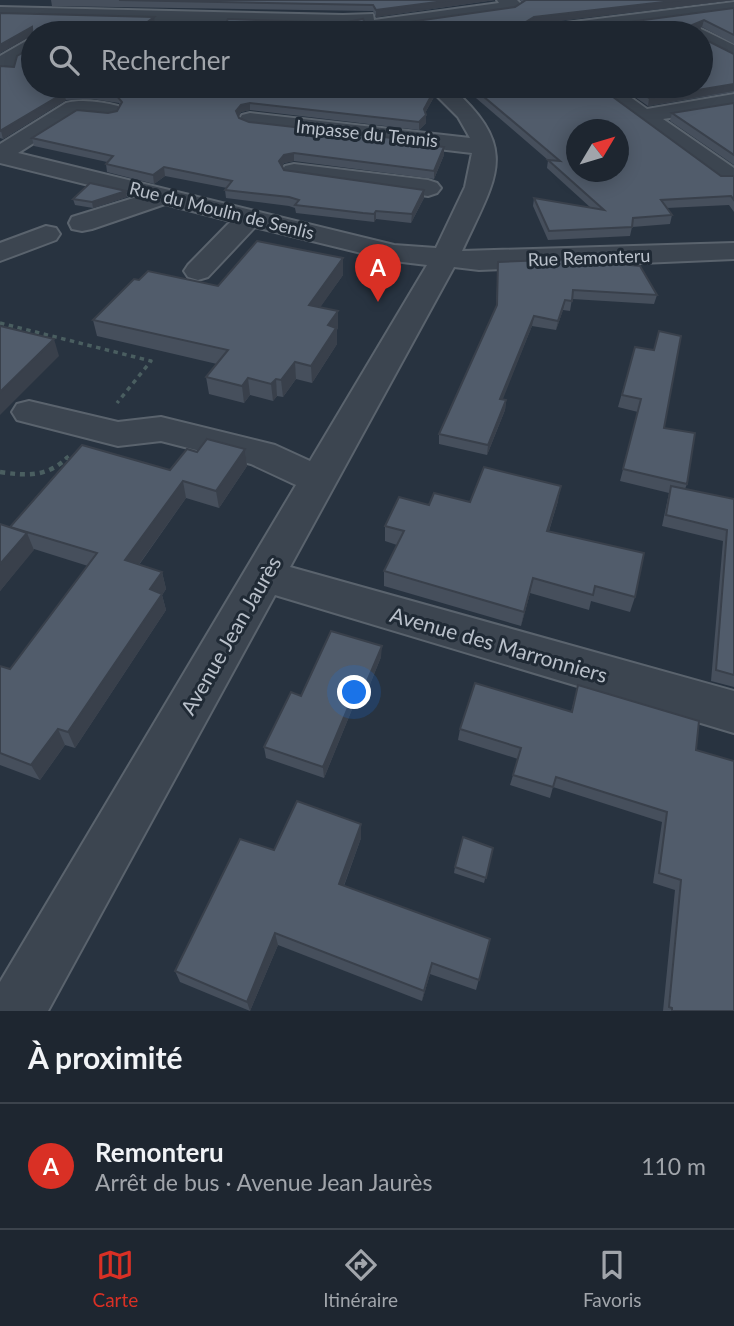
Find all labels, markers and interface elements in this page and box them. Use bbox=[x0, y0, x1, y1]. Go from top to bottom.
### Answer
search box bbox=[21, 21, 713, 98]
icon: search bbox=[45, 41, 83, 79]
text: Rechercher bbox=[101, 44, 230, 76]
street label: Impasse du Tennis bbox=[295, 115, 439, 151]
north arrow bbox=[566, 119, 629, 182]
street label: Rue du Moulin de Senlis bbox=[127, 176, 317, 244]
pin: A bbox=[355, 244, 401, 302]
street label: Rue Remonteru bbox=[527, 244, 651, 270]
street label: Avenue Jean Jaurès bbox=[174, 551, 286, 719]
street label: Avenue des Marronniers bbox=[387, 601, 611, 687]
your location bbox=[337, 675, 371, 709]
text: À proximité bbox=[28, 1039, 183, 1075]
text: Remonteru bbox=[95, 1136, 224, 1168]
text: A bbox=[43, 1152, 59, 1180]
text: 110 m bbox=[641, 1152, 706, 1180]
text: Arrêt de bus · Avenue Jean Jaurès bbox=[95, 1168, 432, 1196]
tab: Carte bbox=[92, 1246, 138, 1311]
tab: Itinéraire bbox=[323, 1246, 398, 1311]
tab: Favoris bbox=[583, 1246, 642, 1311]

